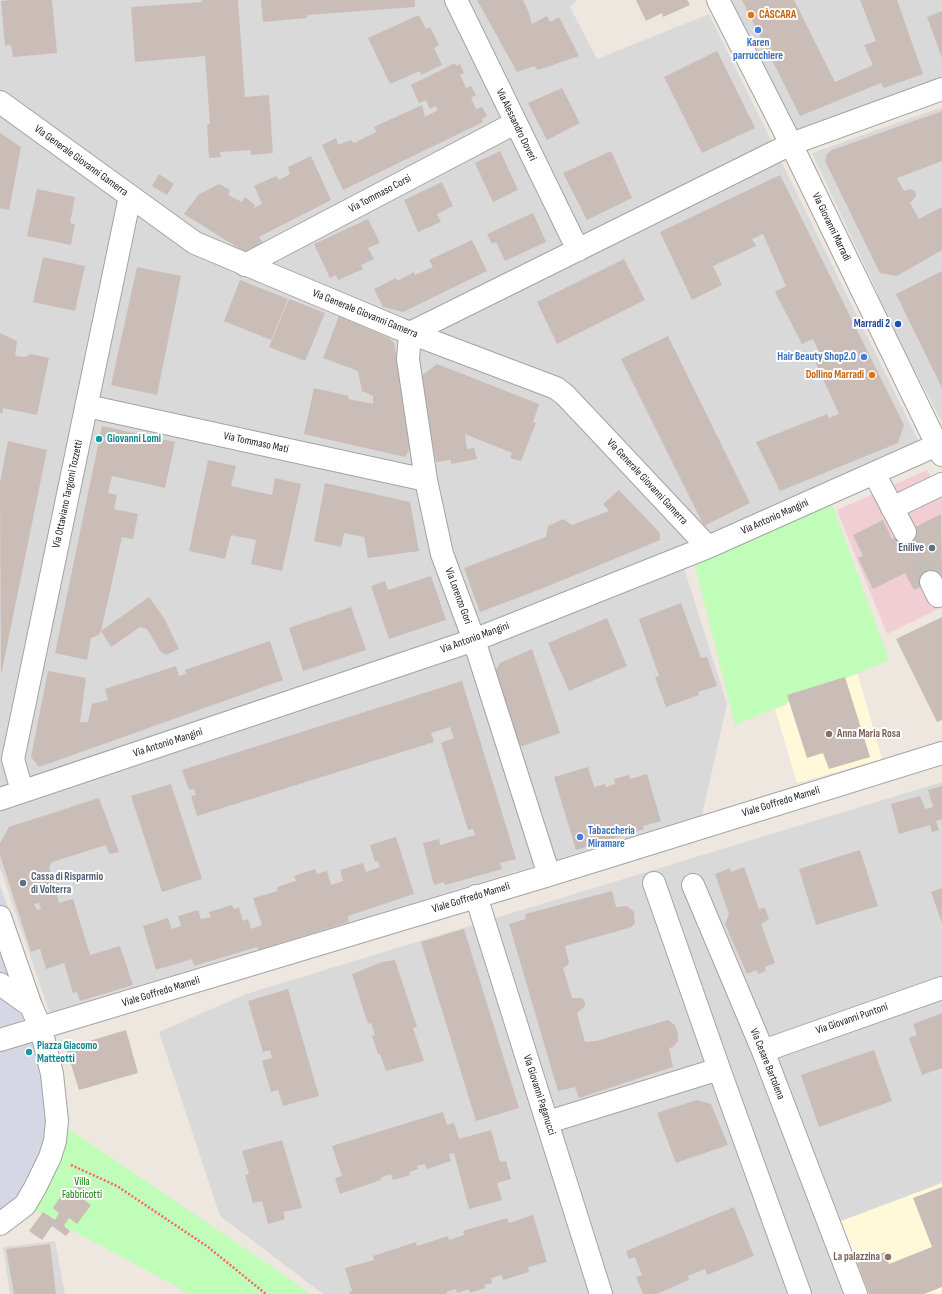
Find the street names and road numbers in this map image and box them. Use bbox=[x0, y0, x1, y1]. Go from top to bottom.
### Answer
street label: Via Alessandro Doveri bbox=[493, 87, 539, 163]
street label: Via Generale Giovanni Gamerra bbox=[32, 123, 130, 199]
street label: Via Tommaso Corsi bbox=[347, 172, 413, 216]
street label: Via Giovanni Marradi bbox=[809, 191, 853, 263]
street label: Via Generale Giovanni Gamerra bbox=[310, 287, 420, 341]
street label: Via Tommaso Mati bbox=[222, 430, 290, 456]
street label: Via Generale Giovanni Gamerra bbox=[604, 436, 690, 528]
street label: Via Ottaviano Targioni Tozzetti bbox=[50, 439, 86, 549]
street label: Via Antonio Mangini bbox=[739, 496, 811, 538]
street label: Via Lorenzo Gori bbox=[442, 566, 474, 626]
street label: Via Antonio Mangini bbox=[439, 619, 511, 657]
street label: Via Antonio Mangini bbox=[132, 726, 204, 760]
street label: Viale Goffredo Mameli bbox=[740, 784, 822, 820]
street label: Viale Goffredo Mameli bbox=[430, 880, 512, 916]
street label: Viale Goffredo Mameli bbox=[120, 974, 202, 1010]
street label: Via Giovanni Puntoni bbox=[814, 1001, 890, 1037]
street label: Via Cesare Bartolena bbox=[747, 1026, 787, 1102]
street label: Via Giovanni Paganucci bbox=[520, 1053, 558, 1137]

